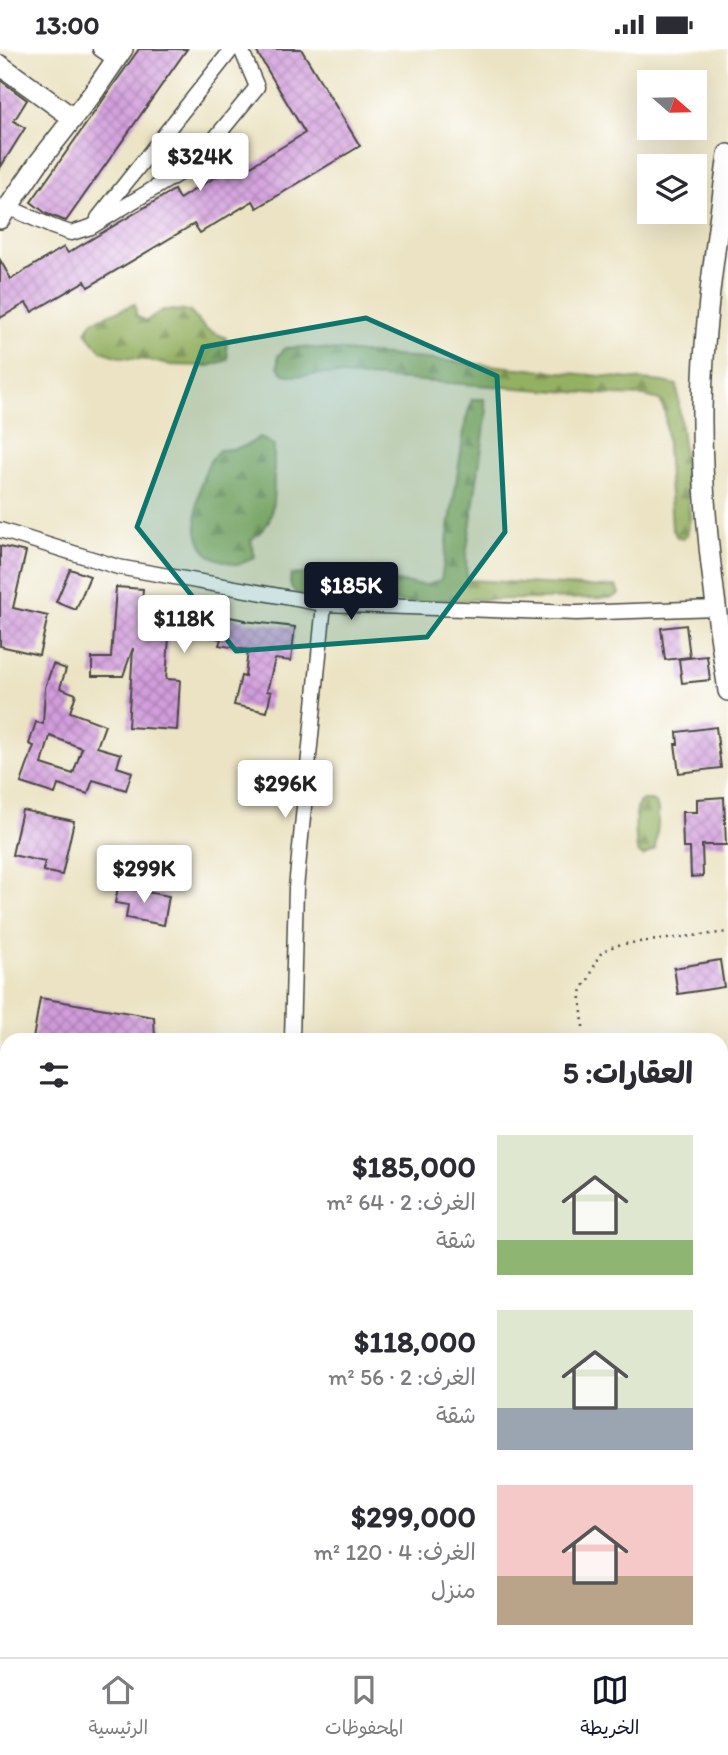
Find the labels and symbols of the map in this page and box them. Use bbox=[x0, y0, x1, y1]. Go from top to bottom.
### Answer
north arrow bbox=[637, 70, 707, 140]
pin: $324K bbox=[151, 134, 249, 193]
pin: $185K bbox=[302, 563, 400, 622]
pin: $118K bbox=[135, 595, 233, 655]
pin: $296K bbox=[236, 761, 334, 820]
pin: $299K bbox=[95, 845, 193, 905]

